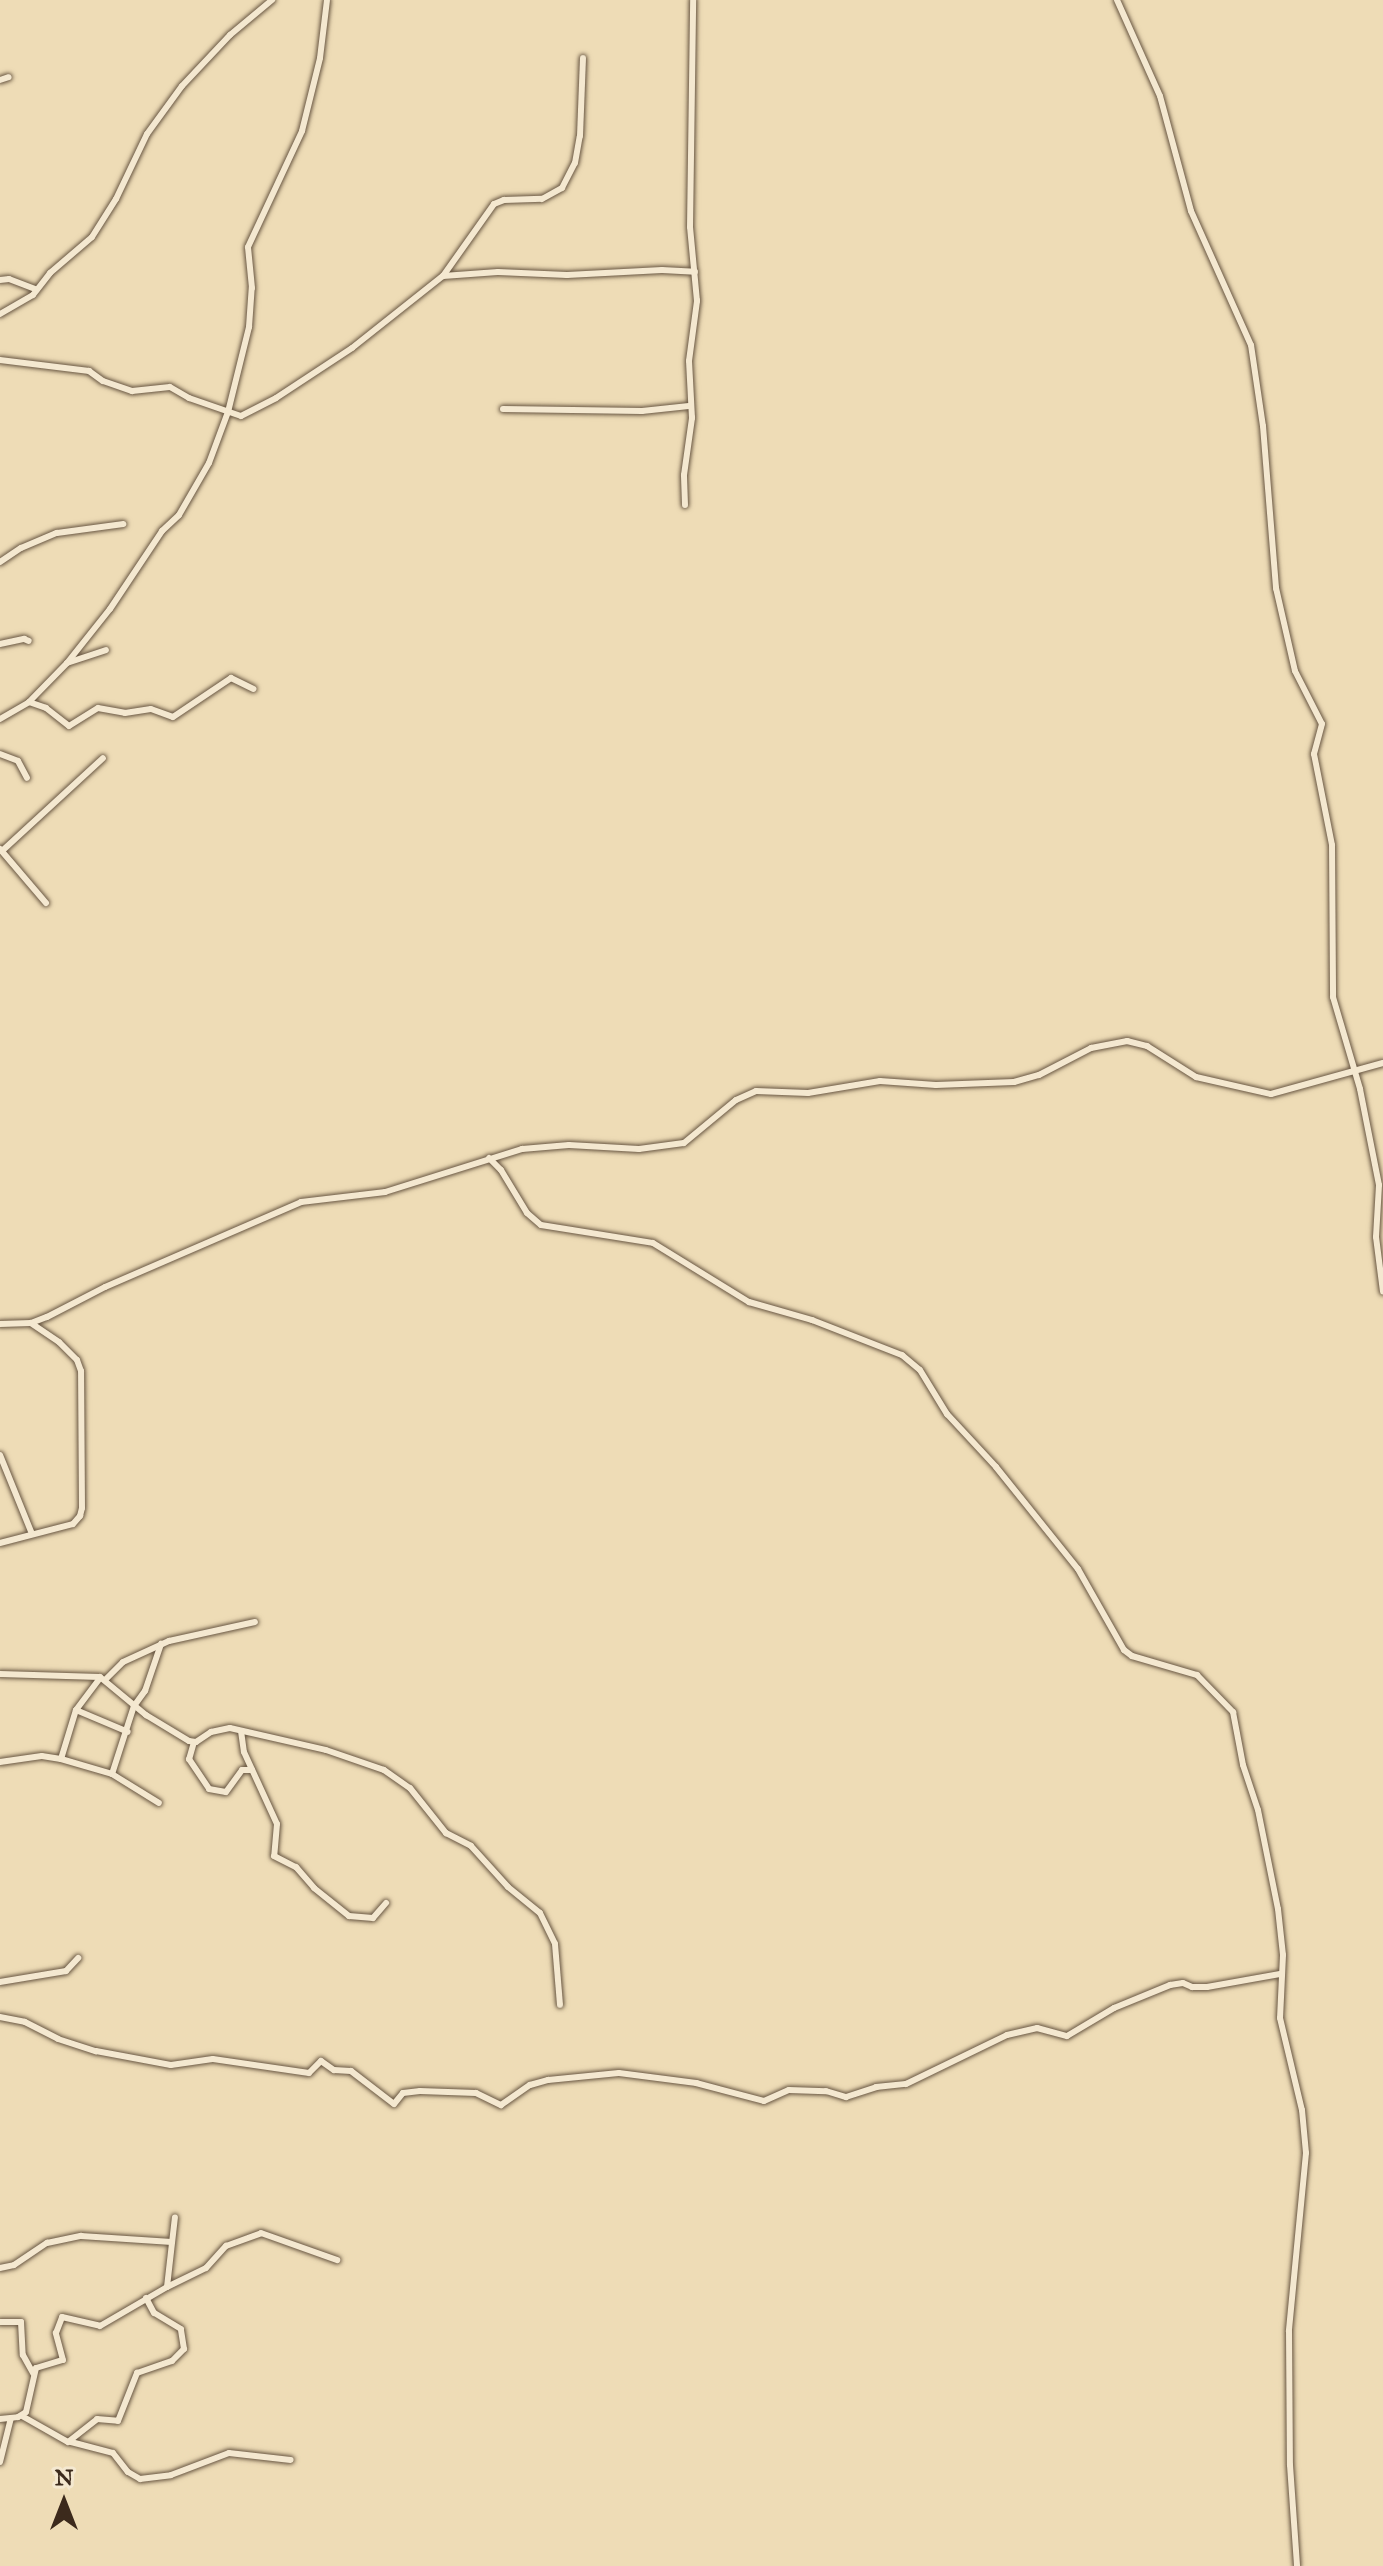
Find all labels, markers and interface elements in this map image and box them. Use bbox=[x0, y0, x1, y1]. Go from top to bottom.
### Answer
north arrow bbox=[24, 2462, 104, 2542]
text: N bbox=[55, 2464, 73, 2491]

